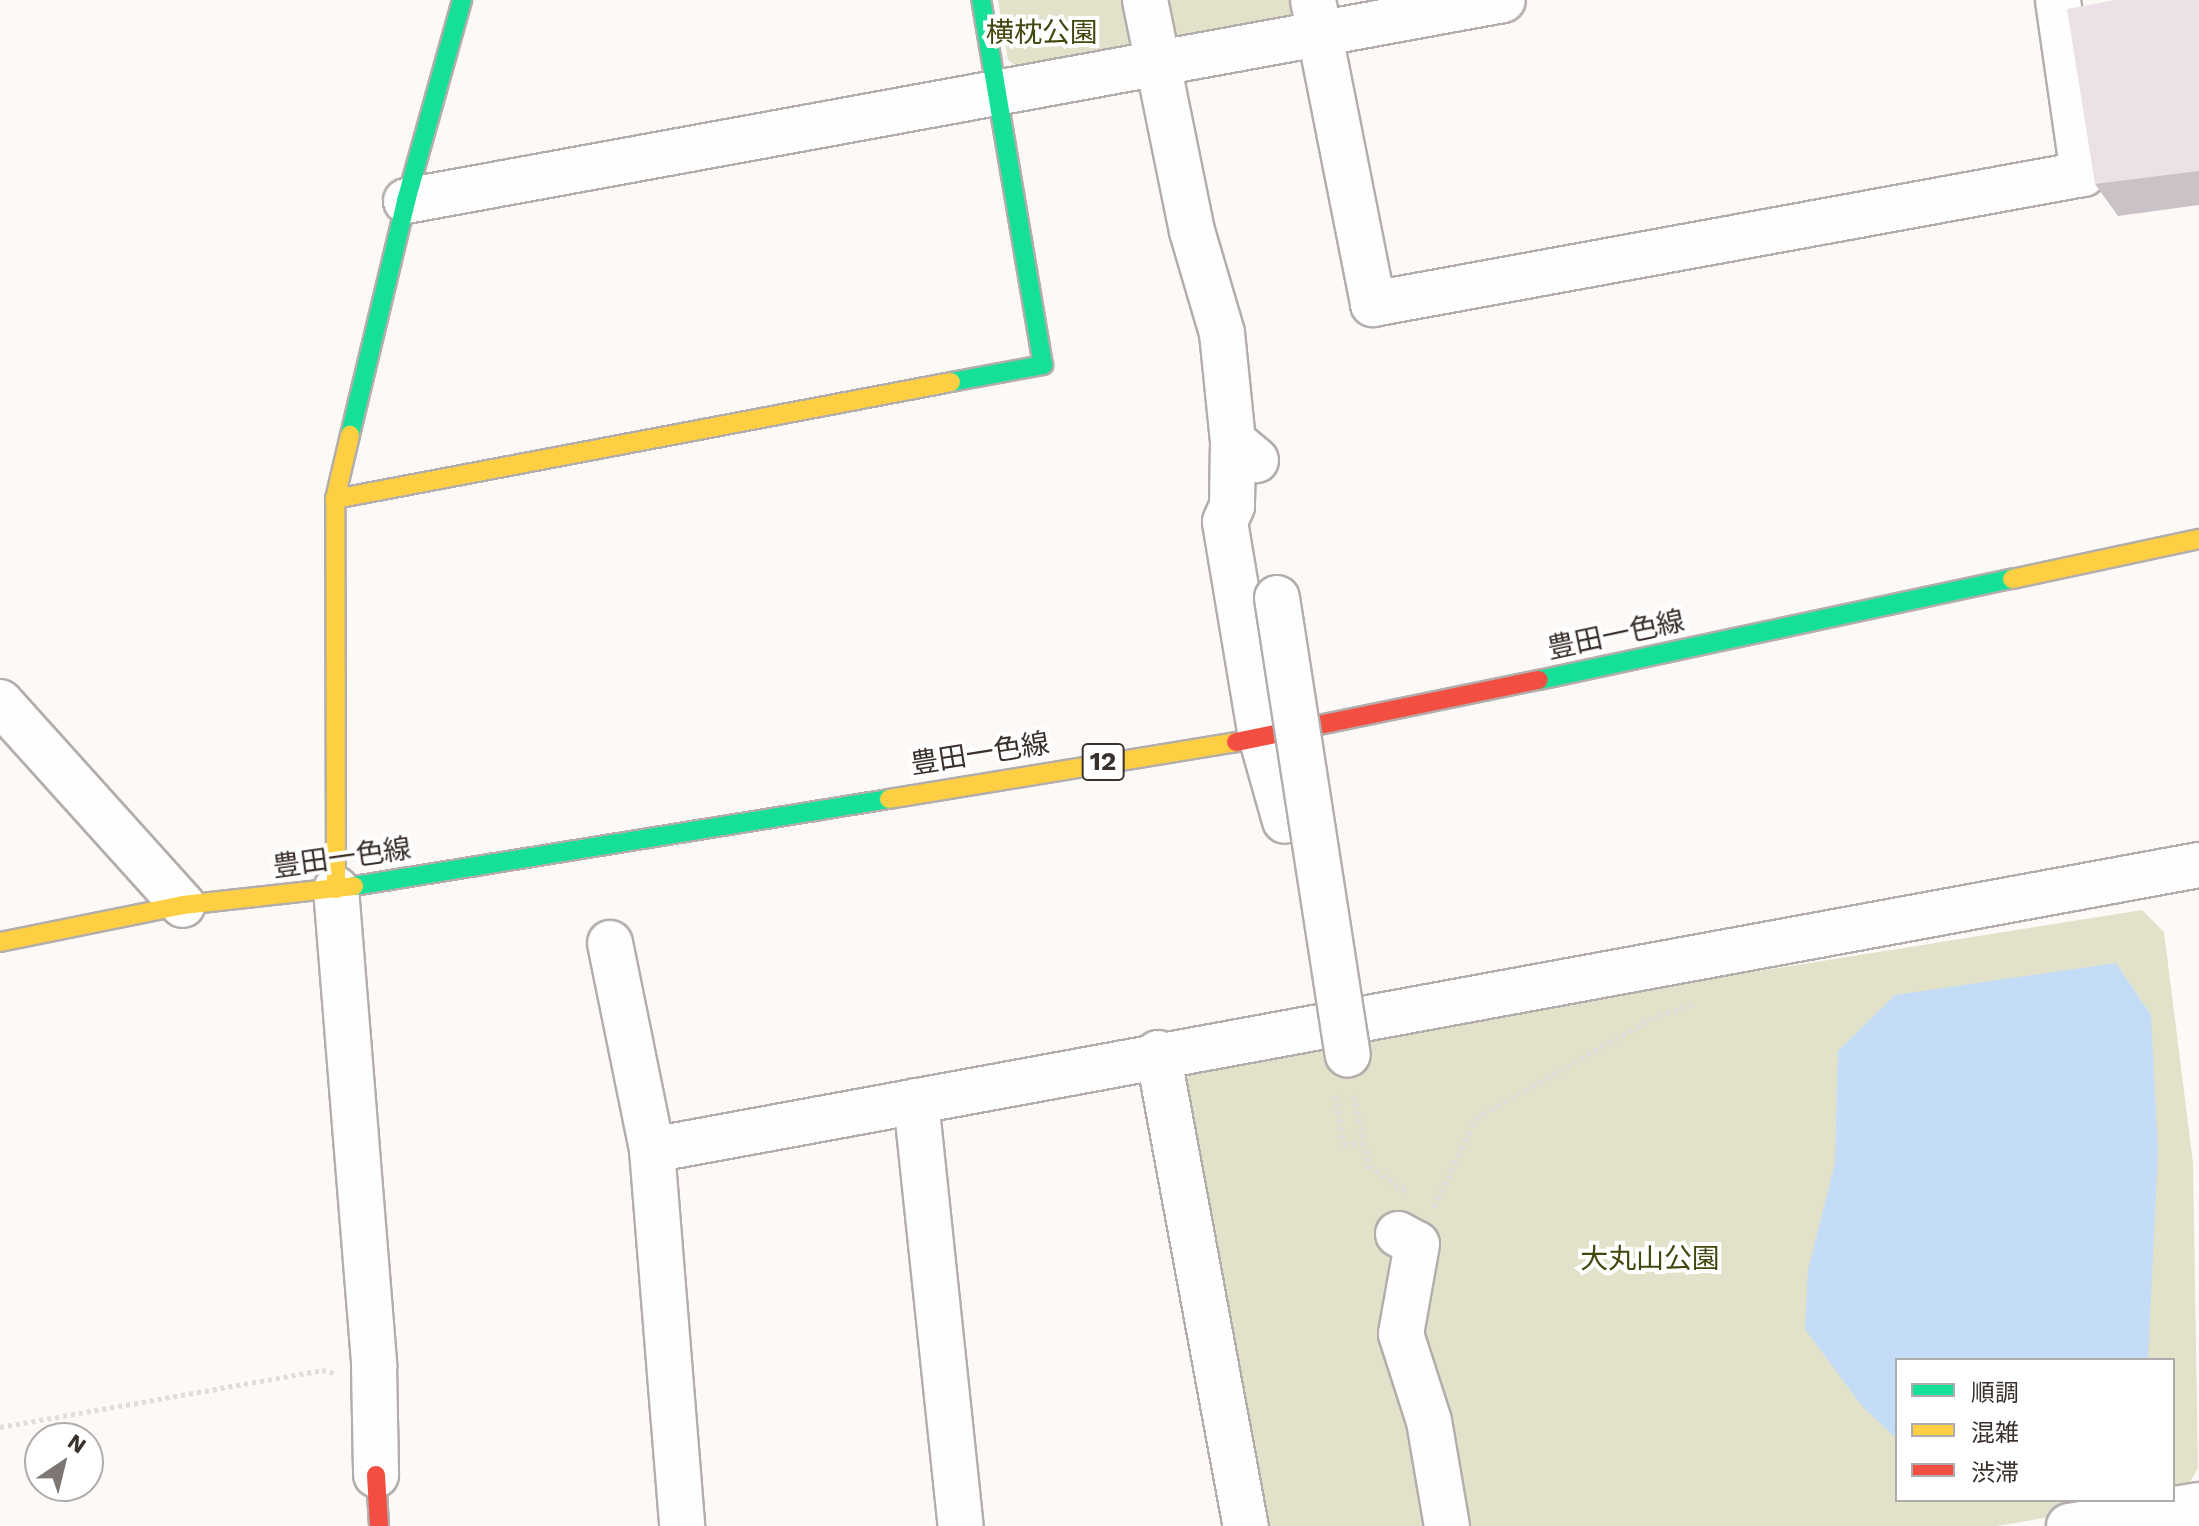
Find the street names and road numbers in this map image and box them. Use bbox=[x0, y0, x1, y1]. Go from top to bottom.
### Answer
street label: 豊田一色線 bbox=[1544, 604, 1688, 666]
street label: 豊田一色線 bbox=[908, 726, 1052, 782]
road number: 12 bbox=[1081, 740, 1125, 784]
street label: 豊田一色線 bbox=[270, 832, 414, 884]

